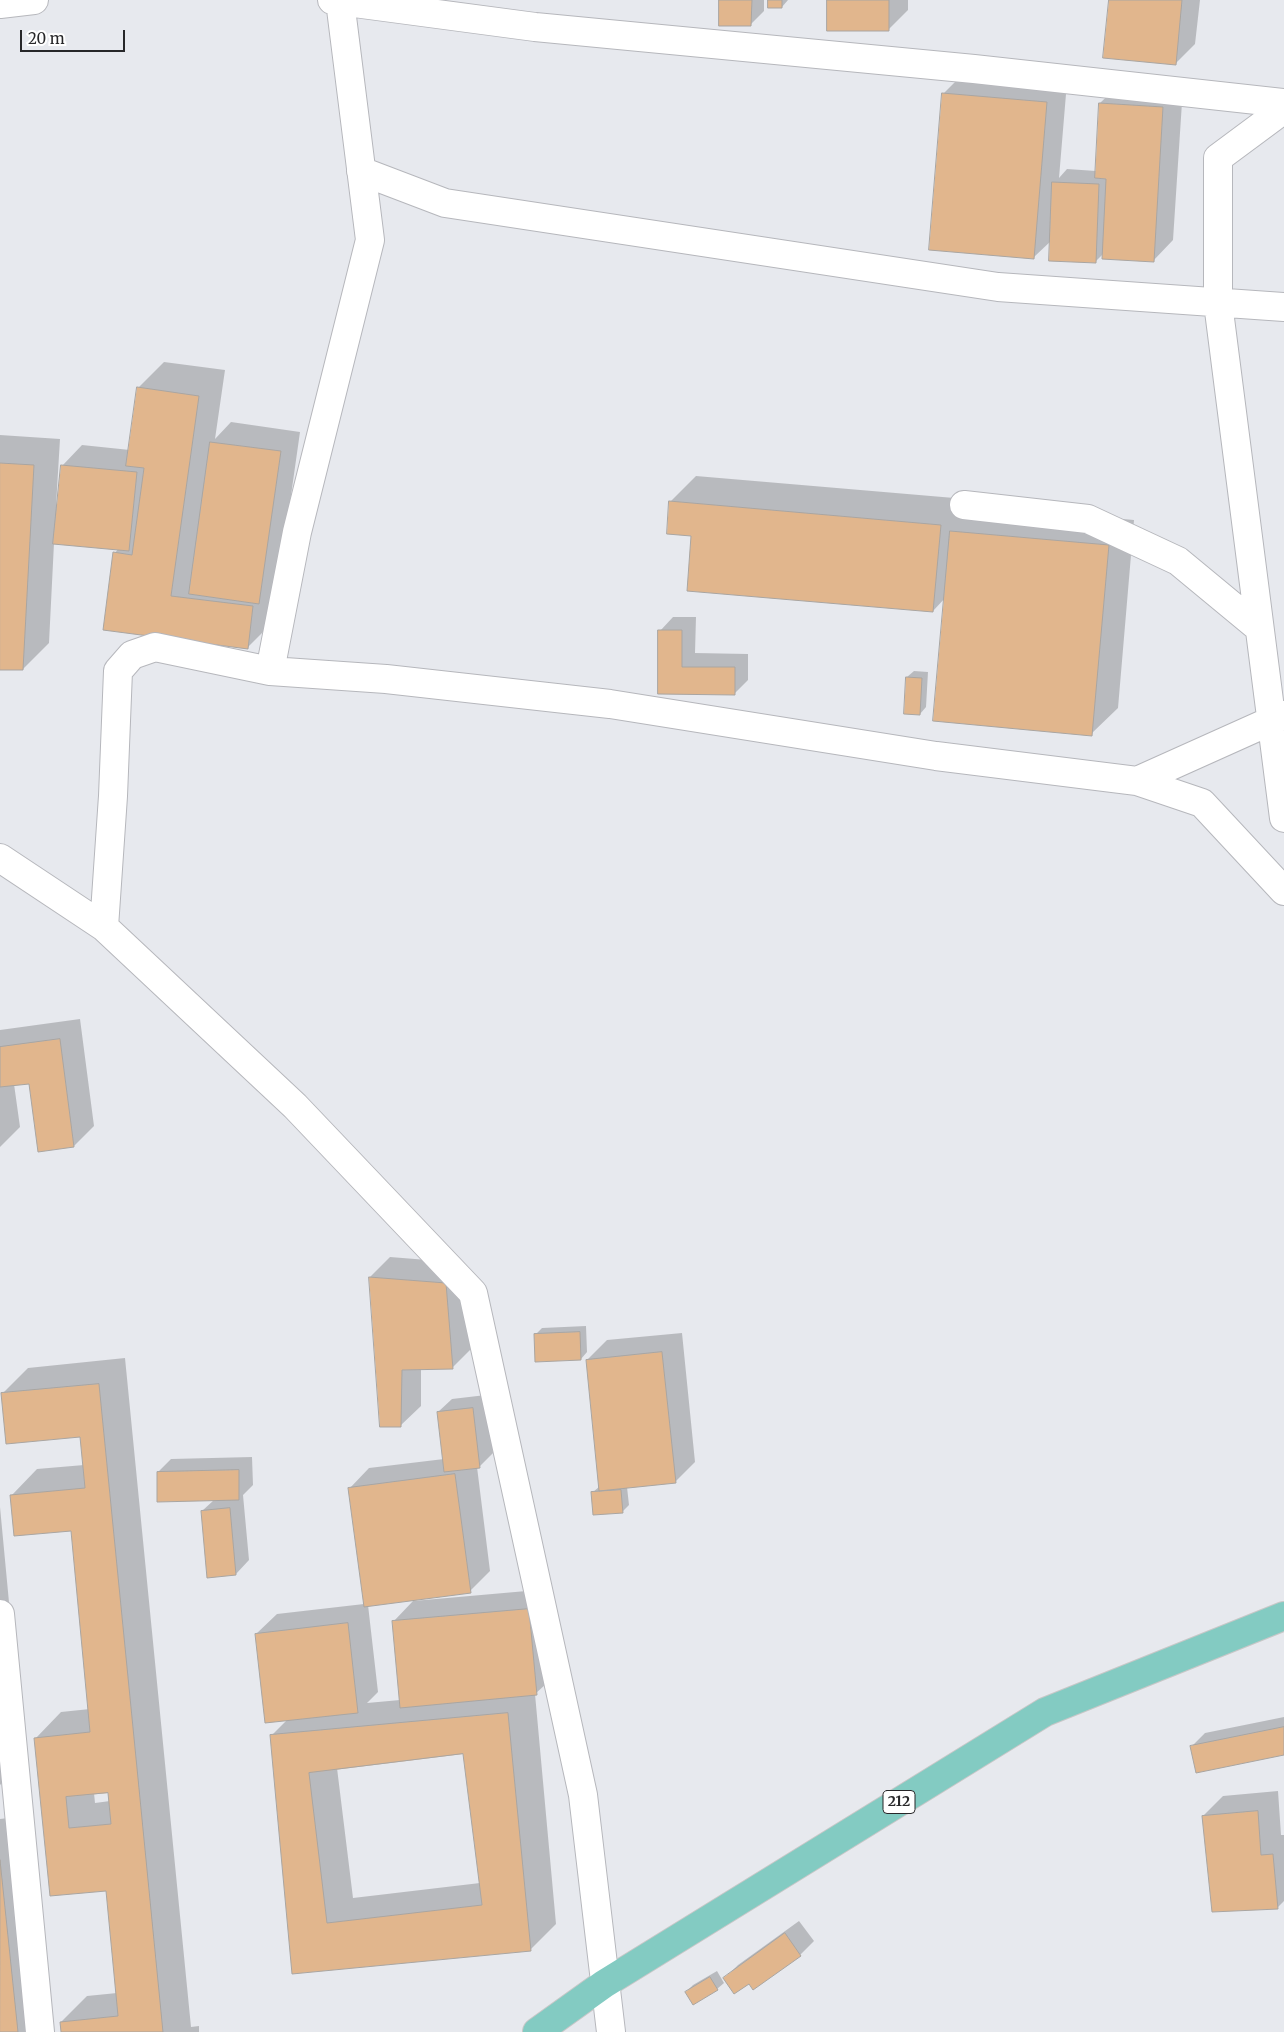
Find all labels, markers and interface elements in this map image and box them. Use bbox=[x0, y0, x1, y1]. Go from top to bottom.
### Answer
scale bar bbox=[22, 20, 128, 52]
text: 20 m bbox=[28, 29, 65, 48]
road number: 212 bbox=[883, 1790, 915, 1814]

